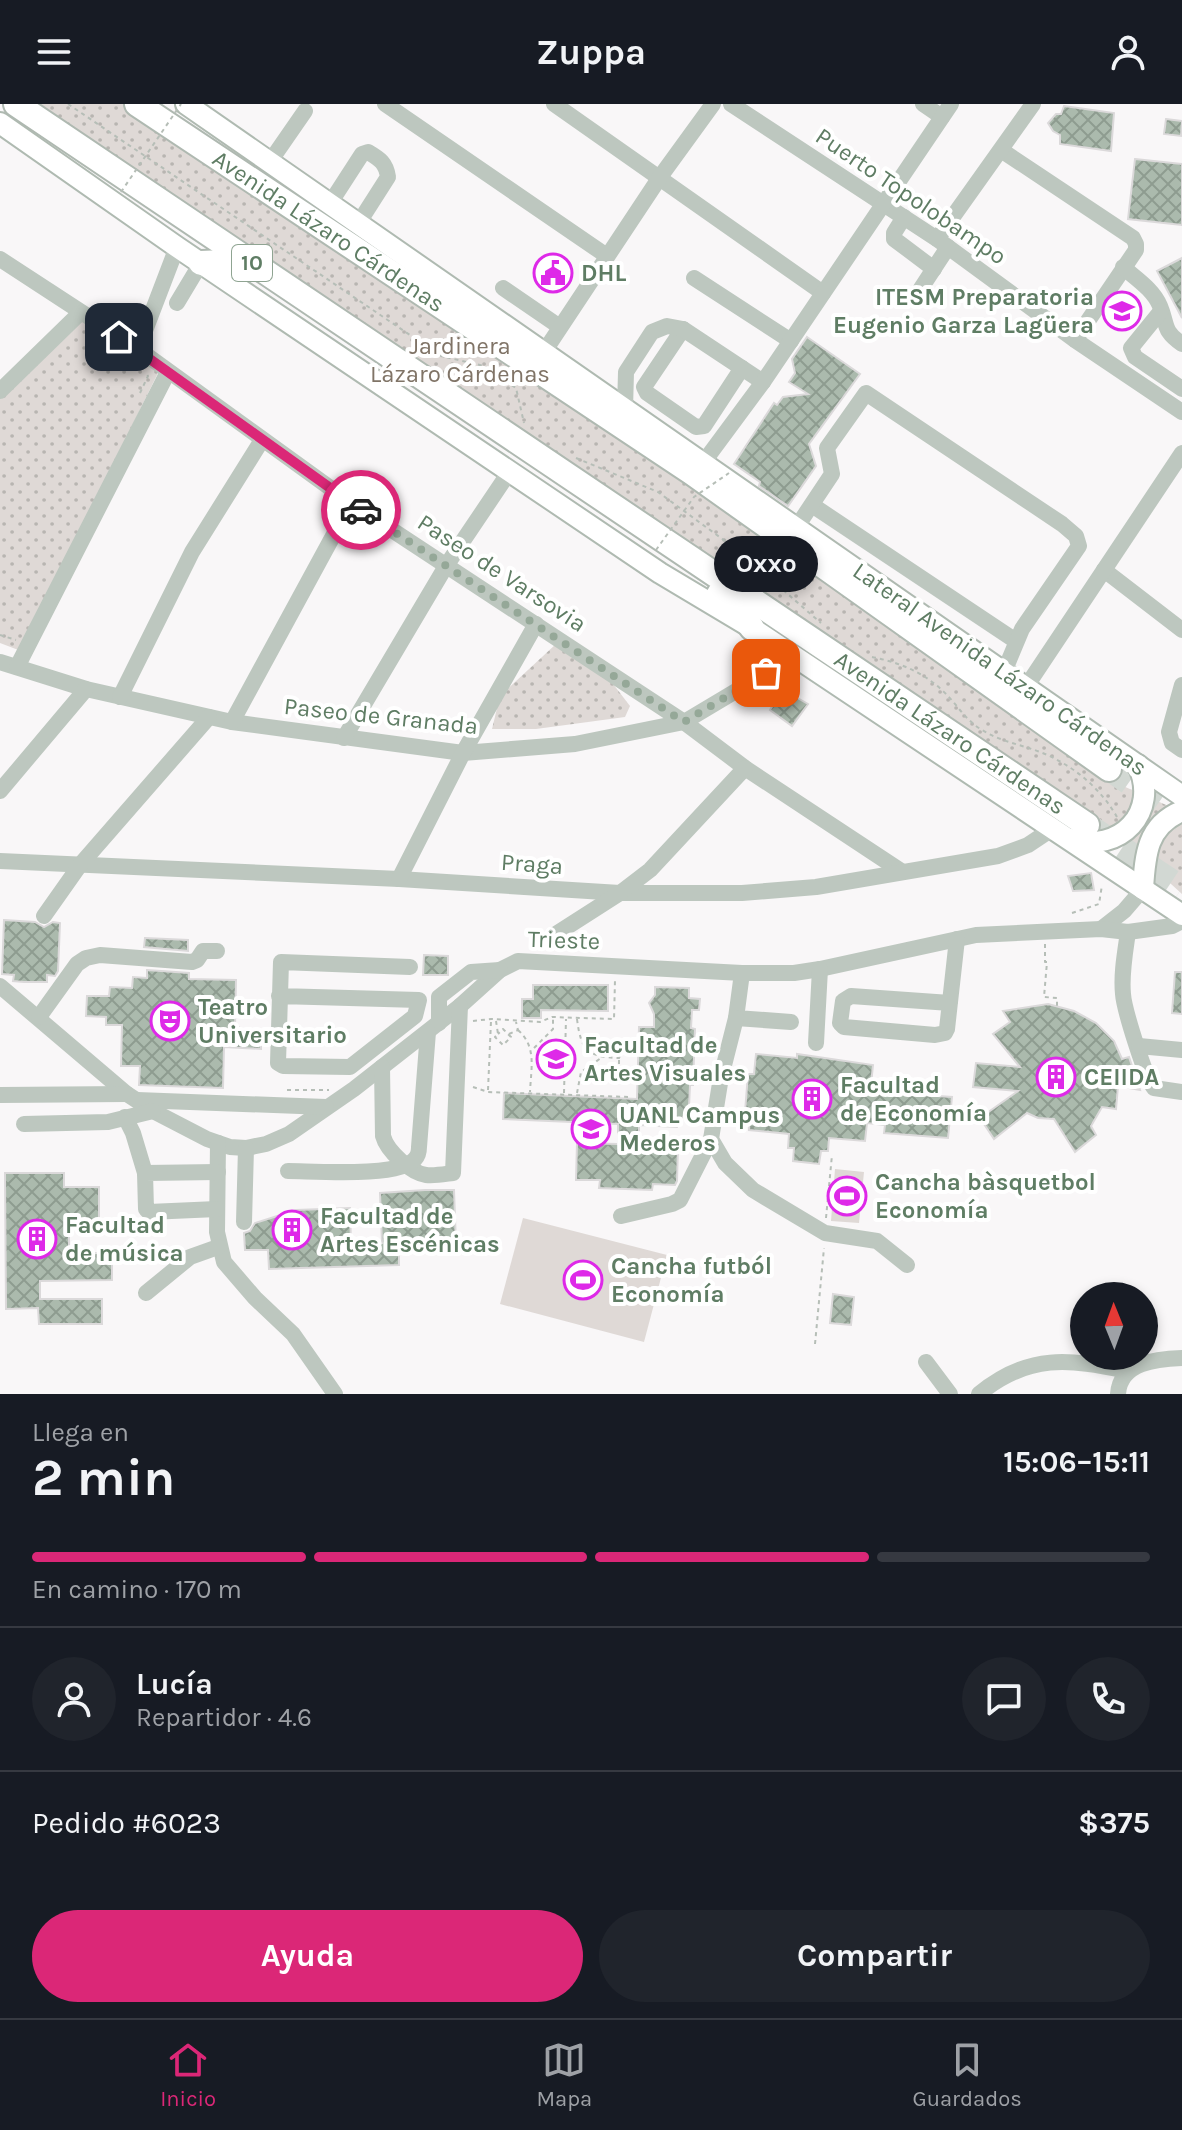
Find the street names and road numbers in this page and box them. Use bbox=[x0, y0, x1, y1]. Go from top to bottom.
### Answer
street label: Puerto Topolobampo bbox=[810, 122, 1012, 270]
street label: Avenida Lázaro Cárdenas bbox=[207, 144, 450, 318]
road number: 10 bbox=[232, 245, 272, 281]
street label: Paseo de Varsovia bbox=[412, 508, 592, 638]
street label: Lateral Avenida Lázaro Cárdenas bbox=[847, 556, 1153, 782]
street label: Avenida Lázaro Cárdenas bbox=[828, 645, 1070, 821]
street label: Paseo de Granada bbox=[283, 692, 479, 740]
street label: Praga bbox=[500, 848, 564, 880]
street label: Trieste bbox=[527, 925, 601, 955]

